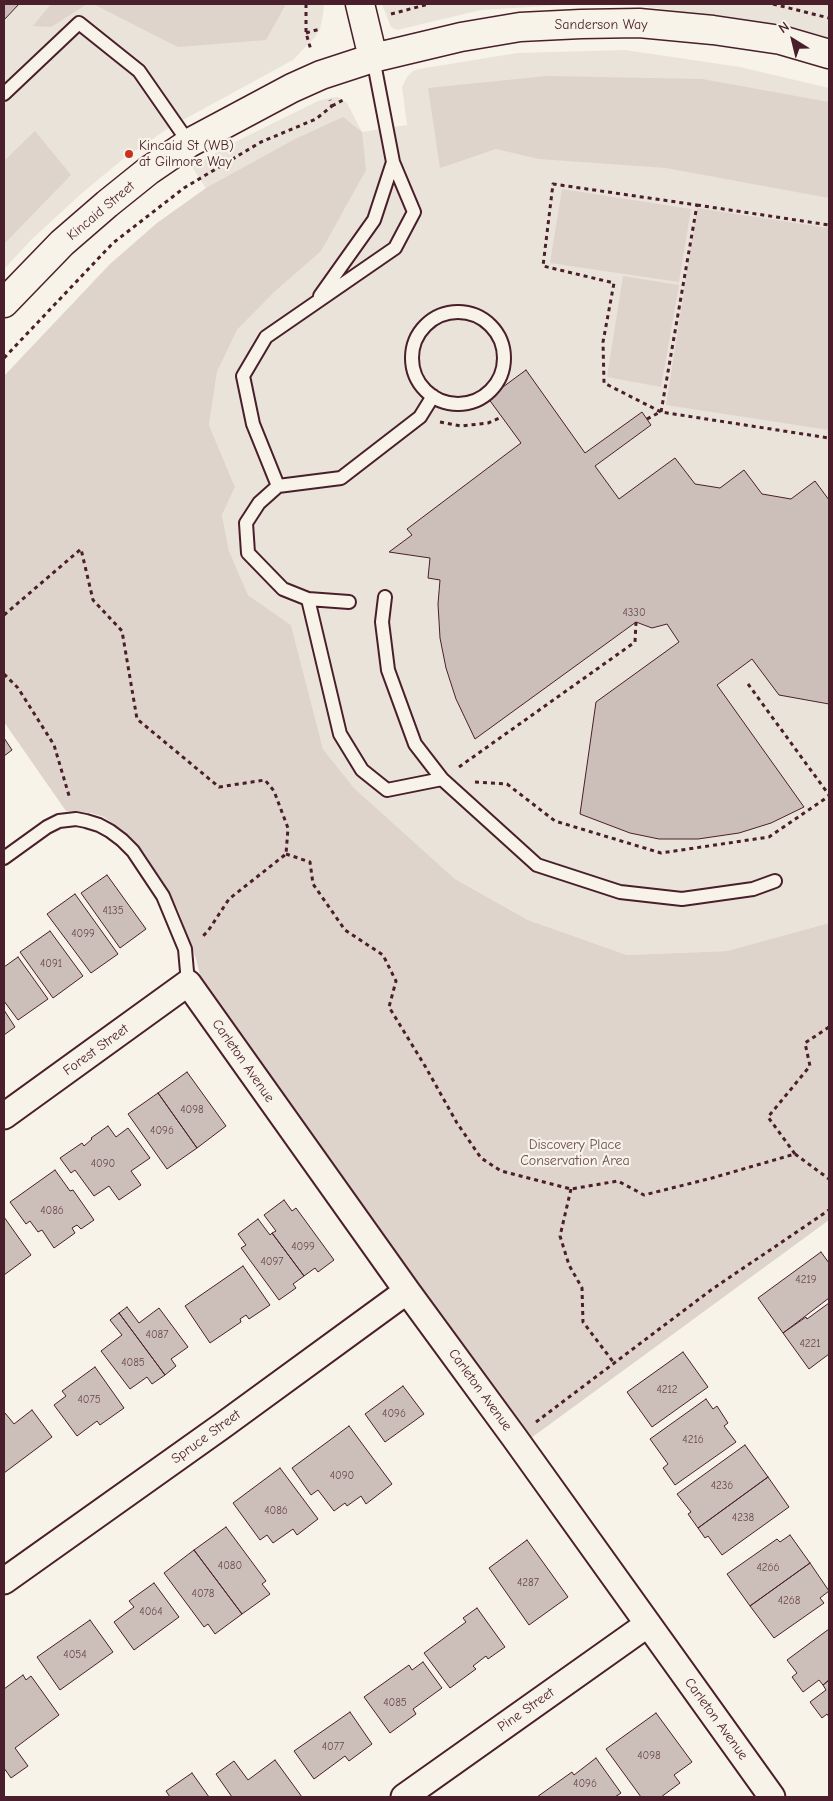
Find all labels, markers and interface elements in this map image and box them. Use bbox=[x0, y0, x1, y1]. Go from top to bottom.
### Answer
north arrow bbox=[768, 15, 818, 65]
street label: Sanderson Way bbox=[555, 17, 647, 33]
text: N bbox=[775, 18, 793, 37]
place label: Kincaid St (WB) at Gilmore Way bbox=[139, 138, 234, 170]
marker: Kincaid St (WB) at Gilmore Way bbox=[123, 148, 135, 160]
street label: Kincaid Street bbox=[64, 178, 138, 244]
house number: 4330 bbox=[622, 606, 646, 620]
house number: 4135 bbox=[102, 904, 124, 918]
house number: 4099 bbox=[71, 927, 95, 941]
house number: 4091 bbox=[40, 957, 62, 971]
street label: Carleton Avenue bbox=[208, 1016, 278, 1106]
street label: Forest Street bbox=[60, 1021, 132, 1079]
house number: 4098 bbox=[180, 1103, 204, 1117]
house number: 4096 bbox=[150, 1124, 174, 1138]
park label: Discovery Place Conservation Area bbox=[520, 1137, 630, 1170]
house number: 4090 bbox=[91, 1157, 115, 1171]
house number: 4086 bbox=[40, 1204, 64, 1218]
house number: 4099 bbox=[291, 1240, 315, 1254]
house number: 4097 bbox=[260, 1255, 284, 1269]
house number: 4219 bbox=[795, 1273, 817, 1287]
house number: 4087 bbox=[146, 1328, 168, 1342]
house number: 4221 bbox=[799, 1337, 821, 1351]
street label: Carleton Avenue bbox=[445, 1346, 515, 1434]
house number: 4085 bbox=[121, 1356, 145, 1370]
house number: 4212 bbox=[656, 1383, 678, 1397]
house number: 4075 bbox=[77, 1393, 101, 1407]
street label: Spruce Street bbox=[168, 1406, 244, 1468]
house number: 4096 bbox=[382, 1407, 406, 1421]
house number: 4216 bbox=[682, 1433, 704, 1447]
house number: 4090 bbox=[330, 1469, 354, 1483]
house number: 4236 bbox=[711, 1479, 733, 1493]
house number: 4086 bbox=[264, 1504, 288, 1518]
house number: 4238 bbox=[732, 1511, 754, 1525]
house number: 4080 bbox=[218, 1559, 242, 1573]
house number: 4266 bbox=[756, 1561, 780, 1575]
house number: 4287 bbox=[517, 1576, 539, 1590]
house number: 4078 bbox=[192, 1587, 214, 1601]
house number: 4268 bbox=[778, 1594, 800, 1608]
house number: 4064 bbox=[139, 1605, 163, 1619]
house number: 4054 bbox=[63, 1648, 87, 1662]
street label: Carleton Avenue bbox=[681, 1675, 751, 1763]
street label: Pine Street bbox=[494, 1684, 558, 1736]
house number: 4085 bbox=[383, 1696, 407, 1710]
house number: 4077 bbox=[322, 1740, 344, 1754]
house number: 4098 bbox=[637, 1749, 661, 1763]
house number: 4096 bbox=[573, 1777, 597, 1791]

